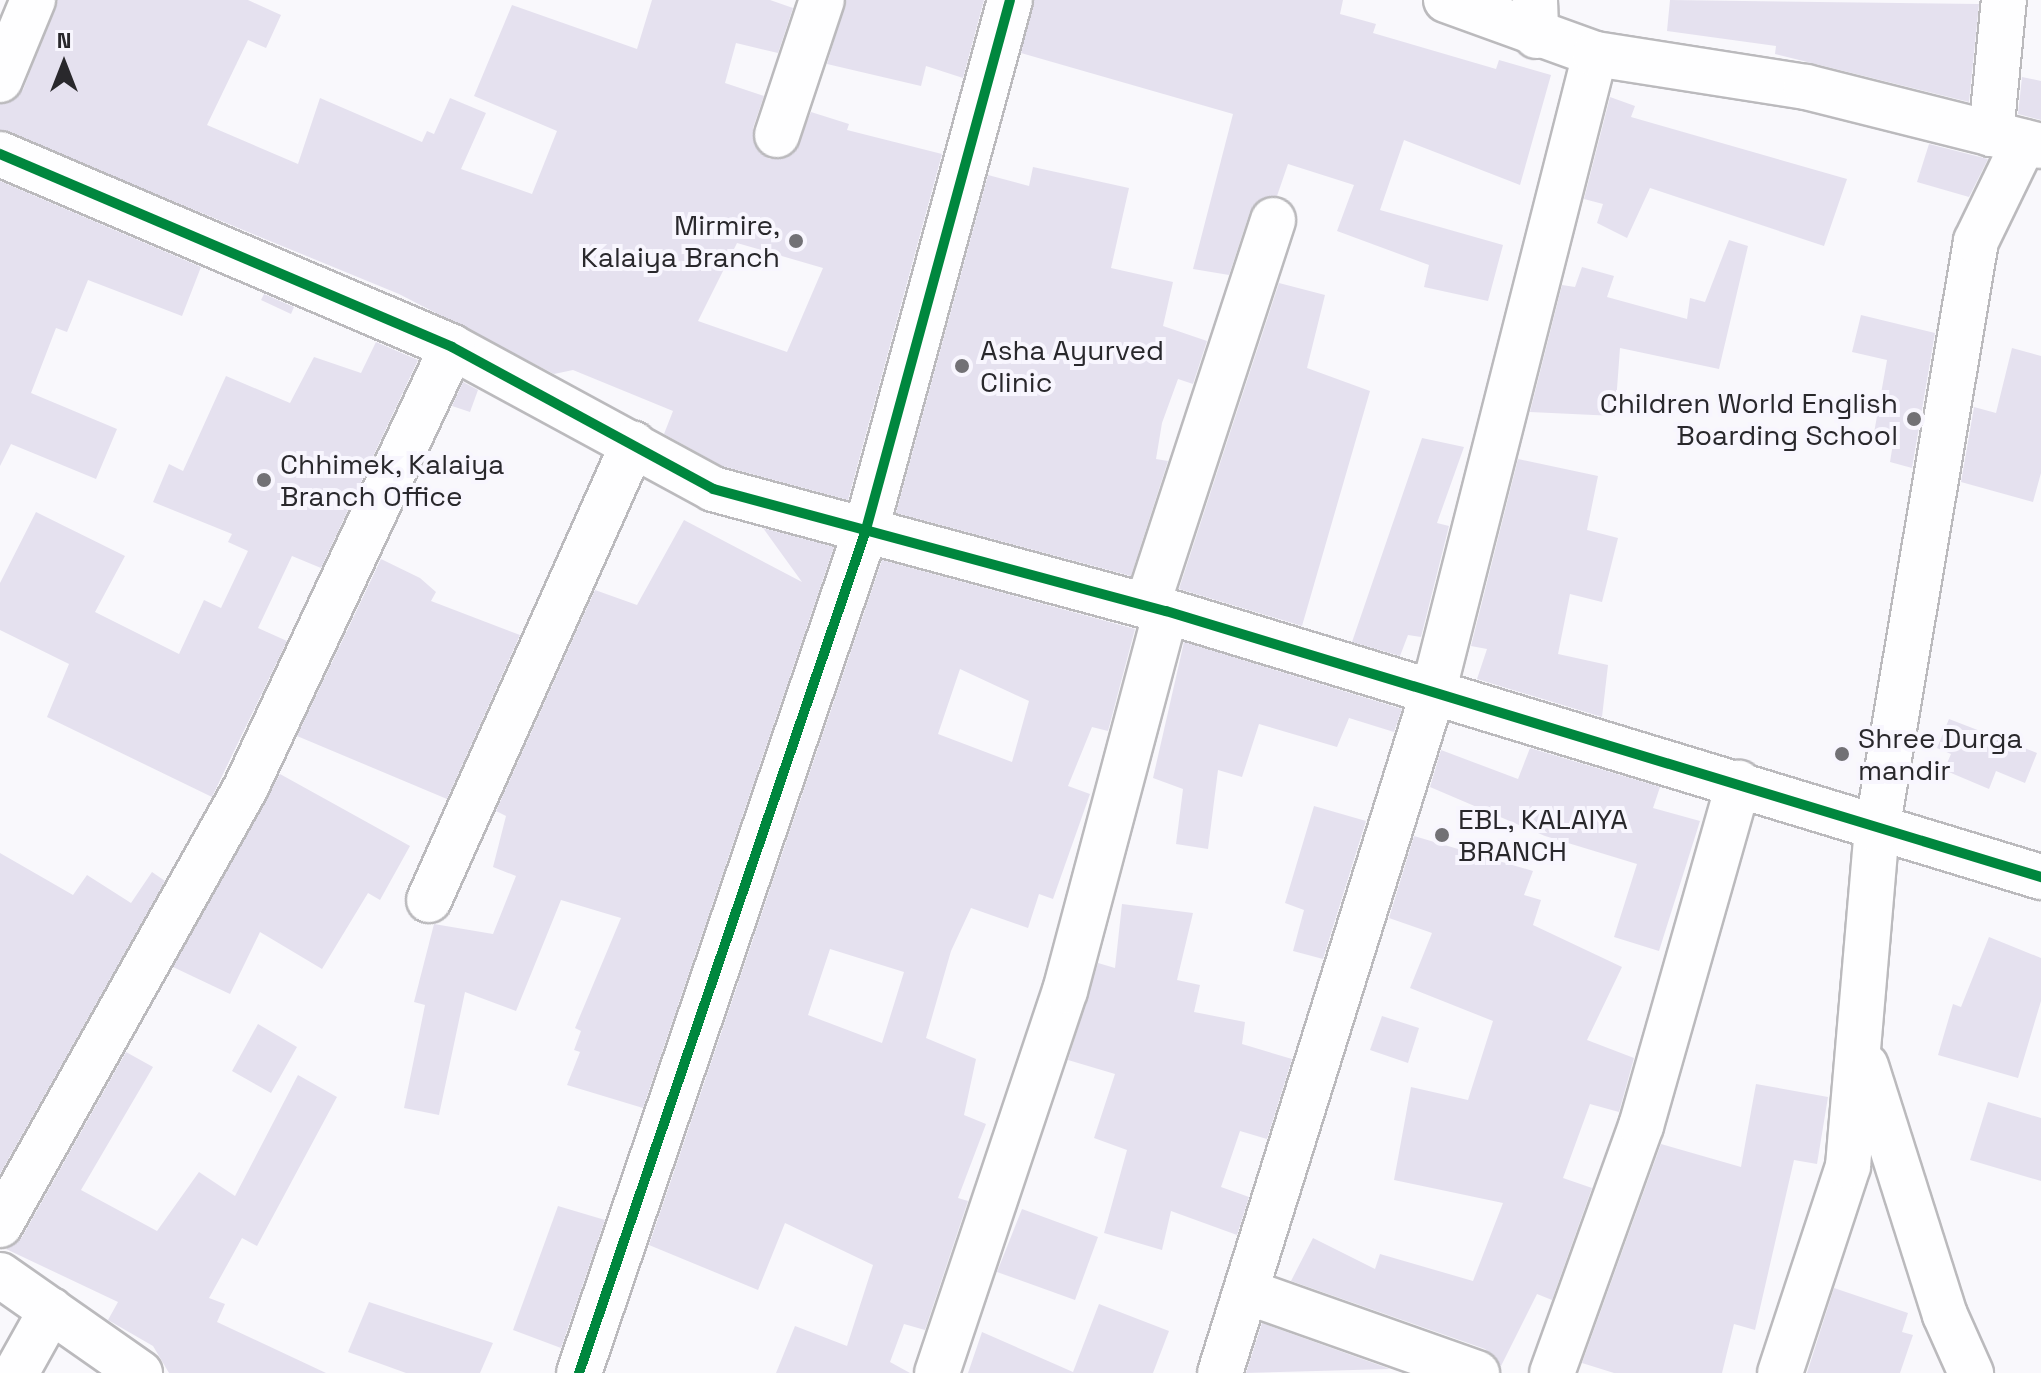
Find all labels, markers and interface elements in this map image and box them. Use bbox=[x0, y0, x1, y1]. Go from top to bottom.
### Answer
north arrow bbox=[24, 24, 104, 104]
text: N bbox=[57, 26, 71, 54]
place label: Mirmire, Kalaiya Branch bbox=[581, 208, 780, 274]
marker: Mirmire, Kalaiya Branch bbox=[787, 232, 805, 250]
place label: Asha Ayurved Clinic bbox=[980, 333, 1164, 399]
marker: Asha Ayurved Clinic bbox=[951, 355, 973, 377]
place label: Children World English Boarding School bbox=[1600, 386, 1898, 452]
marker: Children World English Boarding School bbox=[1905, 410, 1923, 428]
place label: Chhimek, Kalaiya Branch Office bbox=[280, 447, 505, 513]
marker: Chhimek, Kalaiya Branch Office bbox=[255, 471, 273, 489]
place label: Shree Durga mandir bbox=[1858, 721, 2023, 787]
marker: Shree Durga mandir bbox=[1833, 745, 1851, 763]
place label: EBL, KALAIYA BRANCH bbox=[1458, 802, 1629, 868]
marker: EBL, KALAIYA BRANCH bbox=[1433, 826, 1451, 844]

